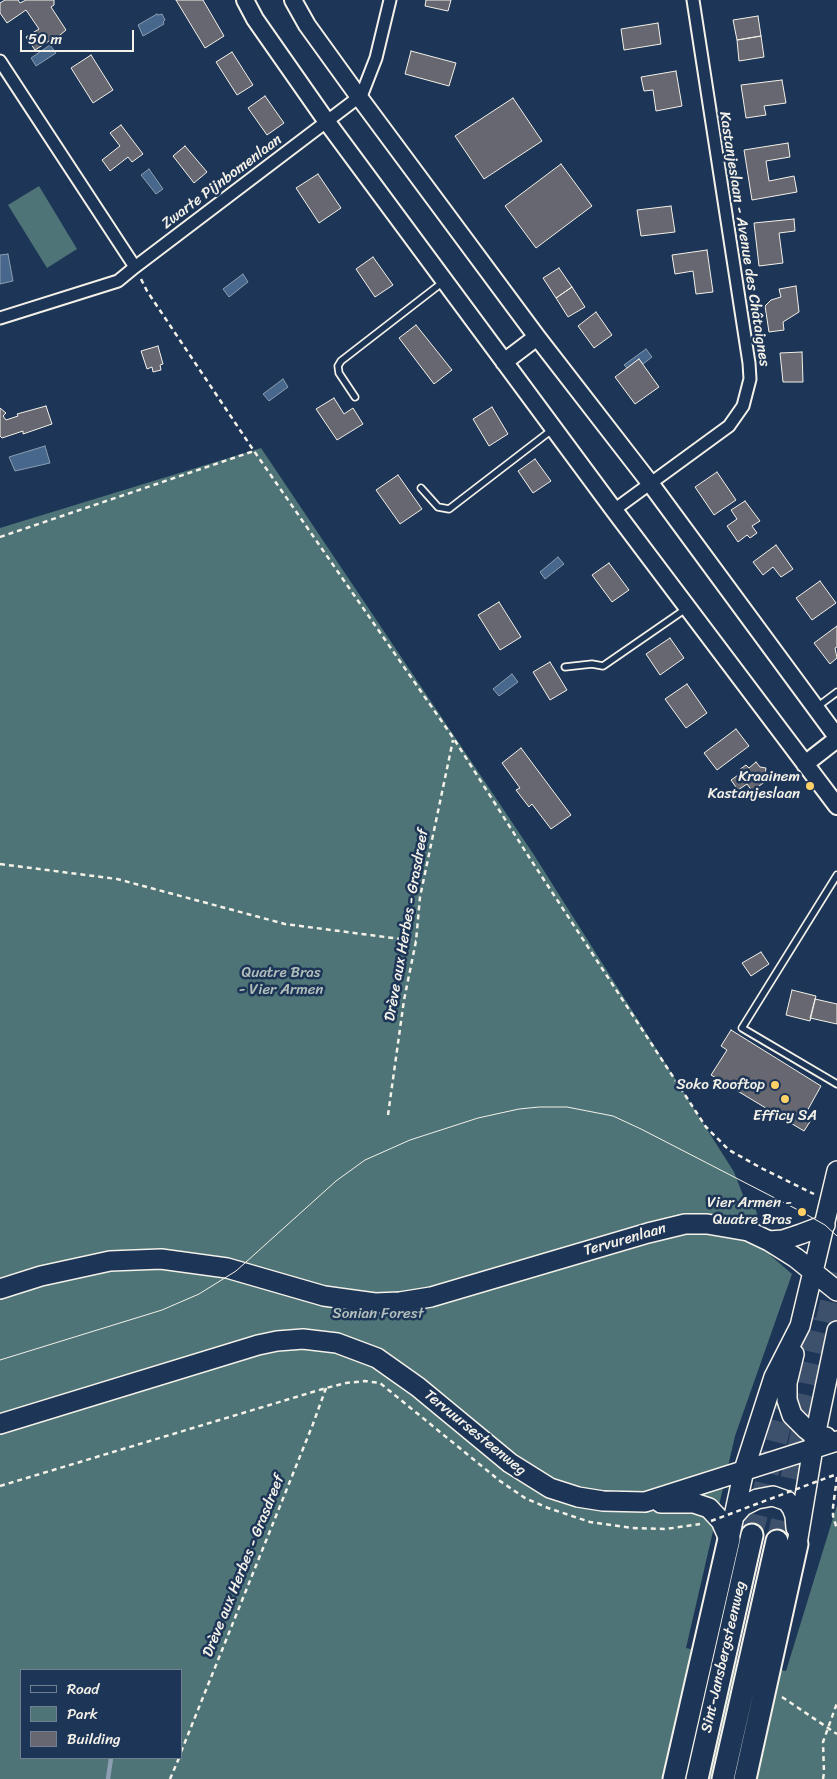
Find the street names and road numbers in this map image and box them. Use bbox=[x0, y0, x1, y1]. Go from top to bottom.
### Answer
street label: Kastanjeslaan - Avenue des Châtaignes bbox=[715, 110, 773, 368]
street label: Zwarte Pijnbomenlaan bbox=[158, 131, 286, 233]
street label: Drève aux Herbes - Grasdreef bbox=[381, 827, 433, 1023]
street label: Tervurenlaan bbox=[582, 1220, 668, 1260]
street label: Tervuursesteenweg bbox=[420, 1386, 530, 1480]
street label: Drève aux Herbes - Grasdreef bbox=[199, 1472, 289, 1660]
street label: Sint-Jansbergsteenweg bbox=[698, 1579, 750, 1735]

